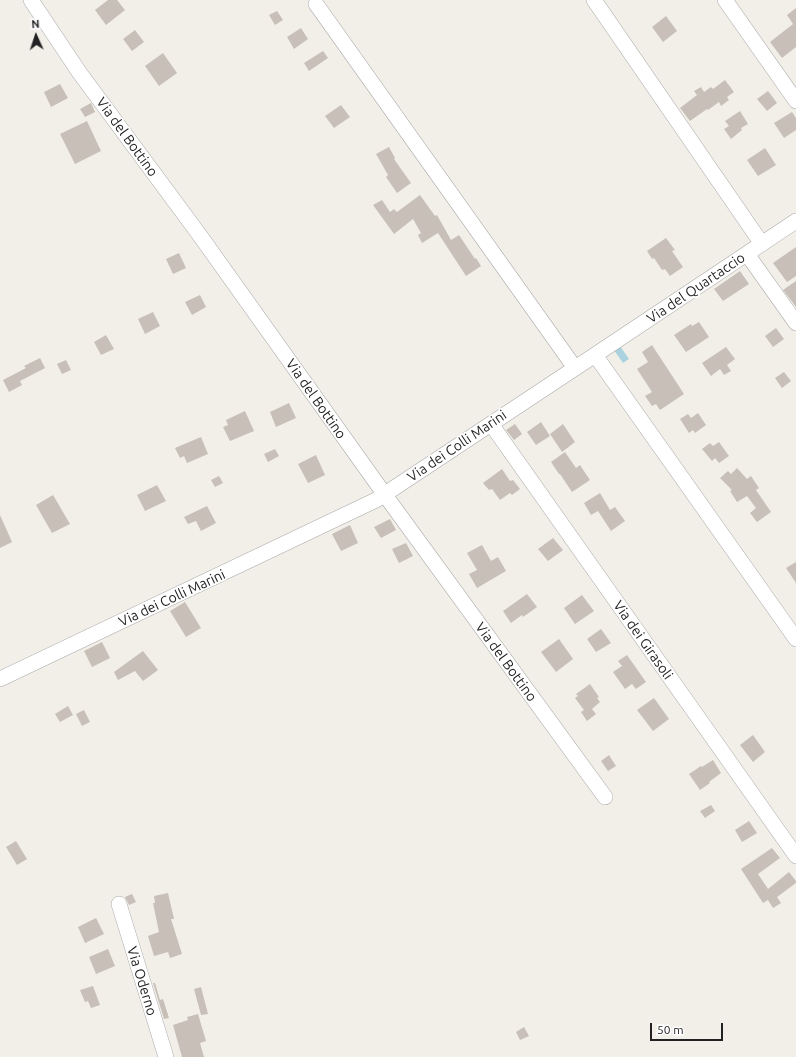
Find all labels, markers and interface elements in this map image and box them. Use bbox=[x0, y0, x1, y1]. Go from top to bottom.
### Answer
north arrow bbox=[16, 16, 56, 56]
text: N bbox=[31, 18, 40, 30]
street label: Via del Bottino bbox=[93, 94, 161, 180]
street label: Via del Quartaccio bbox=[644, 249, 748, 327]
street label: Via del Bottino bbox=[282, 356, 350, 442]
street label: Via dei Colli Marini bbox=[404, 407, 510, 485]
street label: Via dei Colli Marini bbox=[116, 566, 228, 630]
street label: Via dei Girasoli bbox=[610, 597, 676, 683]
street label: Via del Bottino bbox=[472, 619, 540, 705]
street label: Via Oderno bbox=[124, 944, 160, 1018]
scale bar bbox=[652, 1015, 725, 1041]
text: 50 m bbox=[657, 1023, 684, 1036]

